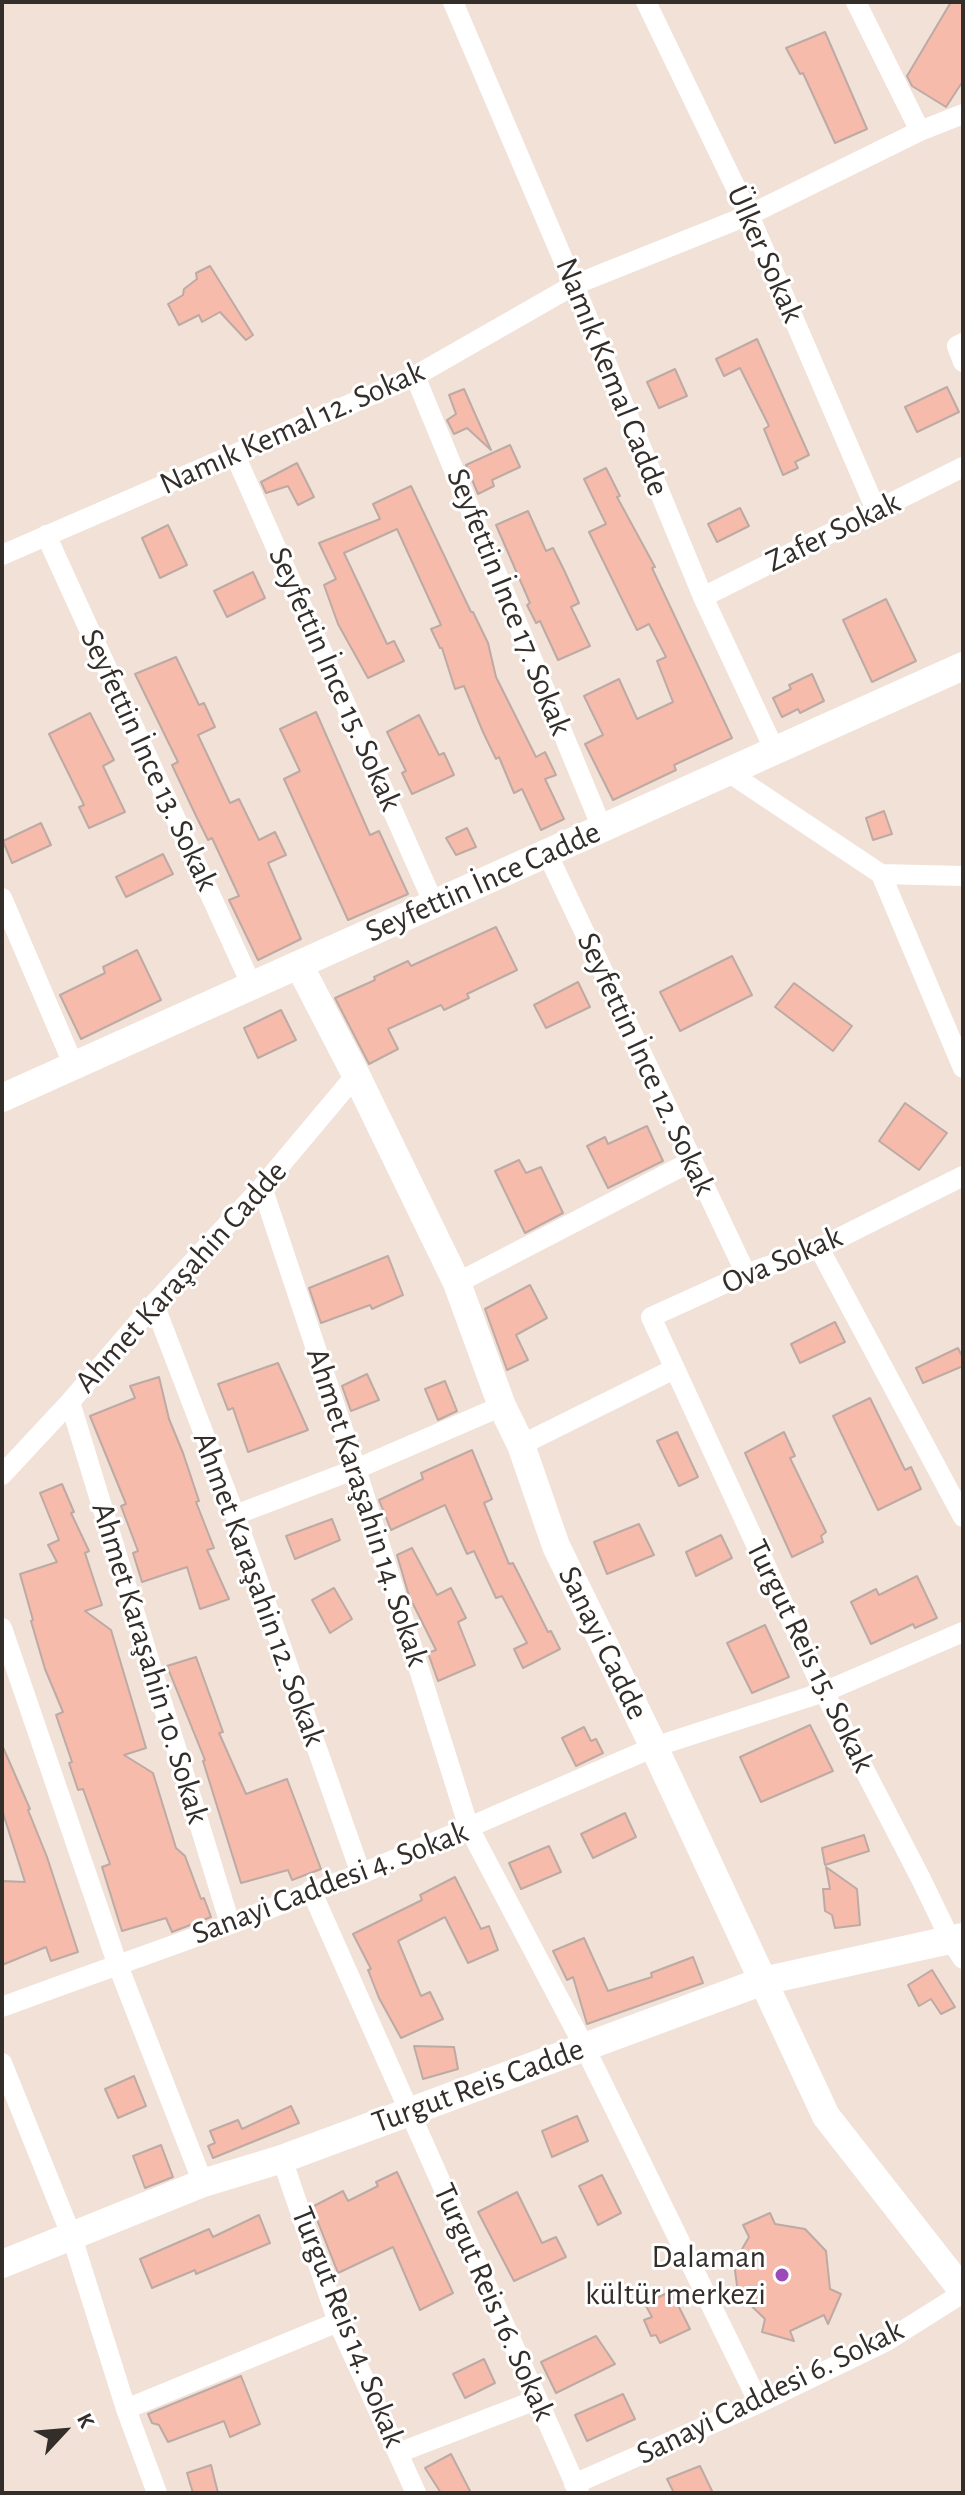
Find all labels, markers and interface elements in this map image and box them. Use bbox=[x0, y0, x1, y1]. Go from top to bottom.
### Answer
street label: Ülker Sokak bbox=[718, 180, 812, 328]
street label: Namık Kemal Cadde bbox=[547, 252, 677, 502]
street label: Namık Kemal 12. Sokak bbox=[154, 352, 430, 504]
street label: Seyfettin İnce 17. Sokak bbox=[438, 463, 580, 741]
street label: Zafer Sokak bbox=[760, 483, 906, 581]
street label: Seyfettin İnce 15. Sokak bbox=[260, 541, 410, 817]
street label: Seyfettin İnce 13. Sokak bbox=[72, 623, 226, 897]
street label: Seyfettin İnce Cadde bbox=[360, 813, 606, 951]
street label: Seyfettin İnce 12. Sokak bbox=[568, 927, 724, 1201]
street label: Ahmet Karaşahin Cadde bbox=[67, 1153, 295, 1401]
street label: Ova Sokak bbox=[716, 1218, 848, 1302]
street label: Ahmet Karaşahin 14. Sokak bbox=[297, 1343, 437, 1671]
street label: Ahmet Karaşahin 12. Sokak bbox=[184, 1427, 334, 1751]
street label: Ahmet Karaşahin 10. Sokak bbox=[83, 1498, 217, 1828]
street label: Turgut Reis 15. Sokak bbox=[737, 1534, 883, 1778]
street label: Sanayi Cadde bbox=[549, 1560, 657, 1726]
street label: Sanayi Caddesi 4. Sokak bbox=[187, 1813, 473, 1953]
street label: Turgut Reis Cadde bbox=[367, 2030, 589, 2142]
street label: Turgut Reis 16. Sokak bbox=[425, 2178, 563, 2426]
street label: Turgut Reis 14. Sokak bbox=[282, 2201, 414, 2453]
place label: Dalaman kültür merkezi bbox=[585, 2238, 766, 2313]
marker: Dalaman kültür merkezi bbox=[773, 2266, 791, 2284]
street label: Sanayi Caddesi 6. Sokak bbox=[630, 2311, 910, 2473]
north arrow bbox=[24, 2391, 104, 2471]
text: K bbox=[73, 2410, 98, 2431]

